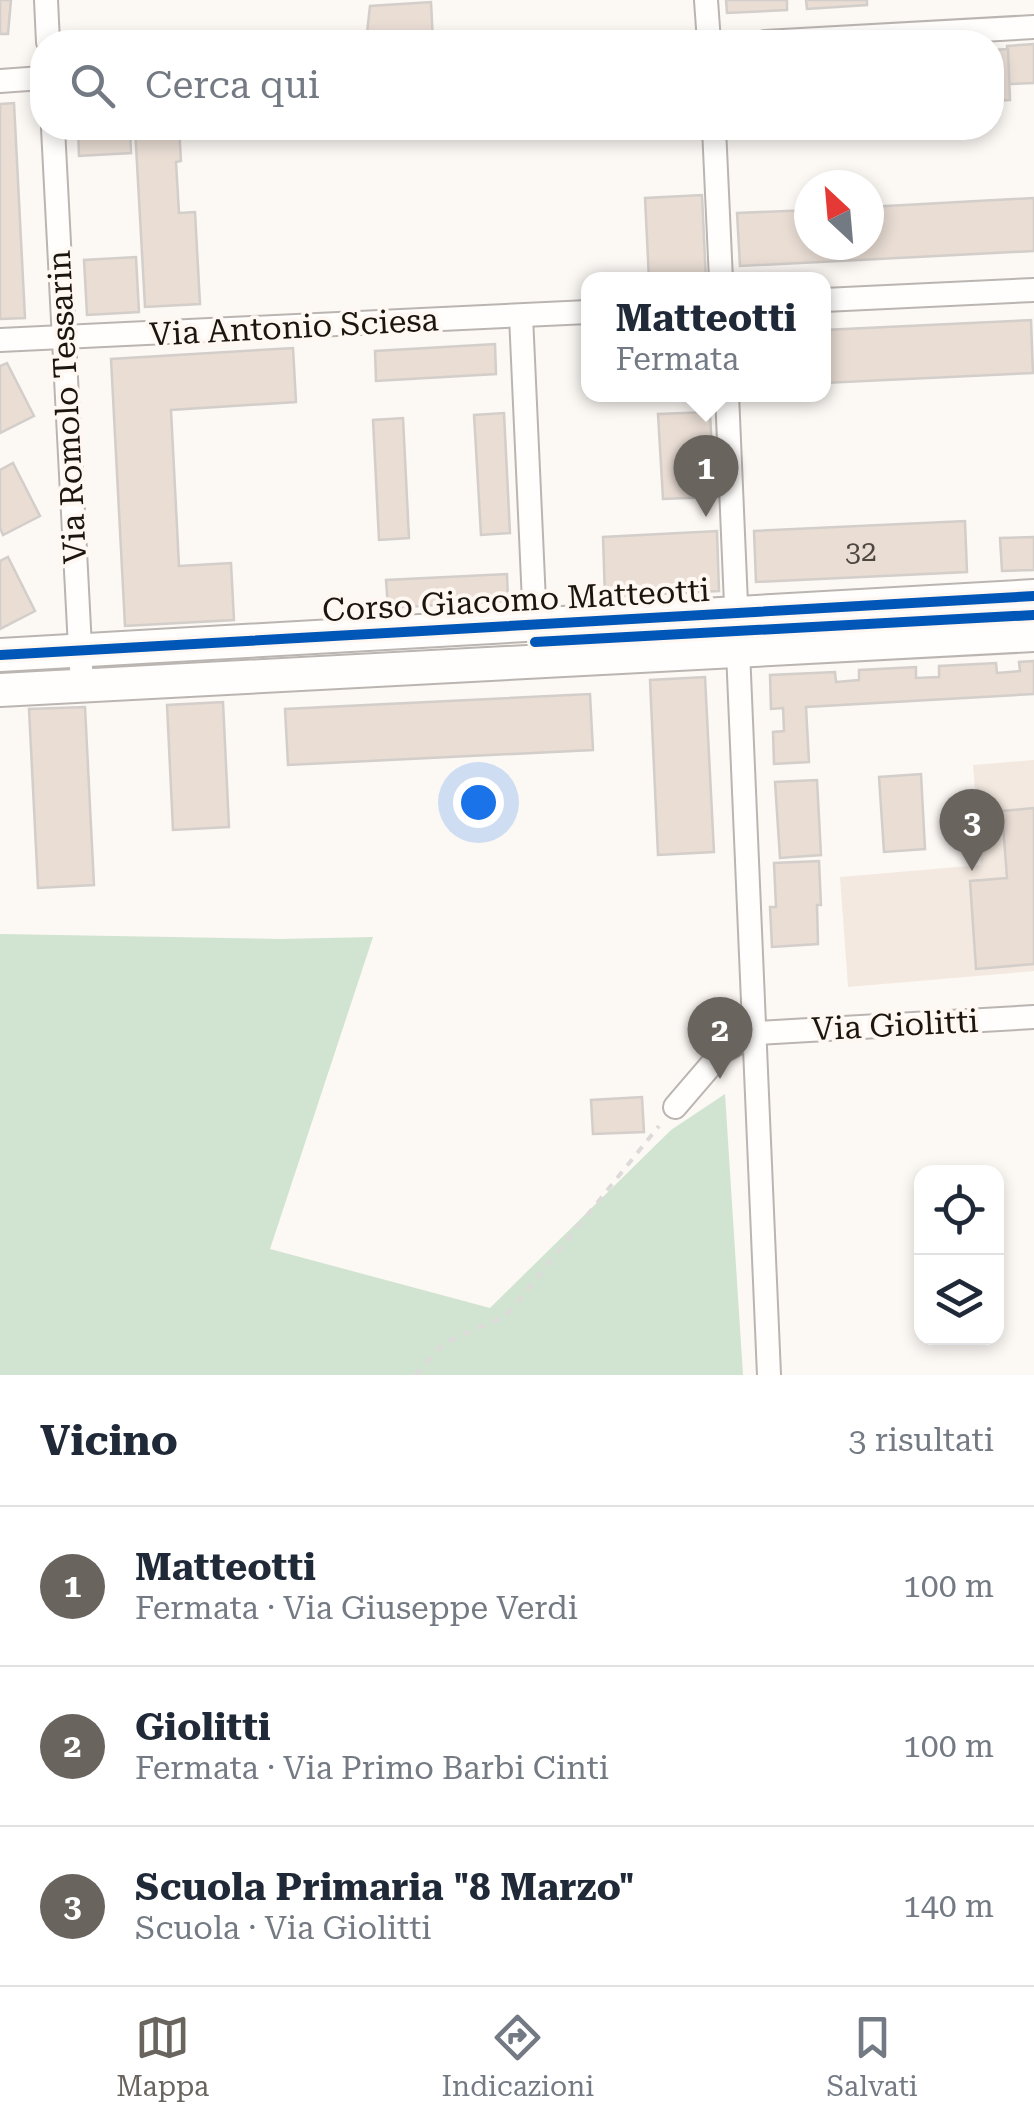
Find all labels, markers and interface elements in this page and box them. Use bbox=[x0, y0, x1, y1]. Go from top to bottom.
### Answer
search box bbox=[30, 30, 1004, 140]
icon: search bbox=[65, 58, 120, 113]
text: Cerca qui bbox=[145, 63, 320, 107]
north arrow bbox=[794, 170, 884, 260]
street label: Via Romolo Tessarin bbox=[40, 249, 94, 565]
popup bbox=[581, 272, 831, 402]
text: Matteotti bbox=[616, 296, 796, 340]
street label: Via Antonio Sciesa bbox=[149, 300, 439, 354]
text: Fermata bbox=[616, 340, 739, 378]
pin: 1 bbox=[674, 434, 738, 517]
house number: 32 bbox=[845, 535, 877, 568]
street label: Corso Giacomo Matteotti bbox=[321, 571, 711, 629]
your location bbox=[453, 777, 504, 828]
pin: 3 bbox=[940, 788, 1004, 871]
pin: 2 bbox=[688, 996, 752, 1079]
street label: Via Giolitti bbox=[811, 1002, 979, 1048]
map controls bbox=[914, 1165, 1004, 1345]
button: locate bbox=[914, 1165, 1004, 1255]
button: layers bbox=[914, 1255, 1004, 1345]
text: Vicino bbox=[40, 1416, 178, 1465]
text: 3 risultati bbox=[849, 1421, 994, 1459]
text: Matteotti bbox=[135, 1545, 316, 1589]
text: 1 bbox=[64, 1567, 81, 1605]
text: 100 m bbox=[903, 1567, 994, 1605]
text: Fermata · Via Giuseppe Verdi bbox=[135, 1589, 578, 1627]
text: Giolitti bbox=[135, 1705, 271, 1749]
text: 2 bbox=[64, 1727, 81, 1765]
text: 100 m bbox=[903, 1727, 994, 1765]
text: Fermata · Via Primo Barbi Cinti bbox=[135, 1749, 609, 1787]
text: Scuola Primaria "8 Marzo" bbox=[135, 1865, 635, 1909]
text: 3 bbox=[64, 1887, 81, 1925]
text: 140 m bbox=[903, 1887, 994, 1925]
text: Scuola · Via Giolitti bbox=[135, 1909, 432, 1947]
tab: Mappa bbox=[116, 2010, 209, 2103]
tab: Indicazioni bbox=[442, 2010, 594, 2103]
tab: Salvati bbox=[826, 2010, 918, 2103]

